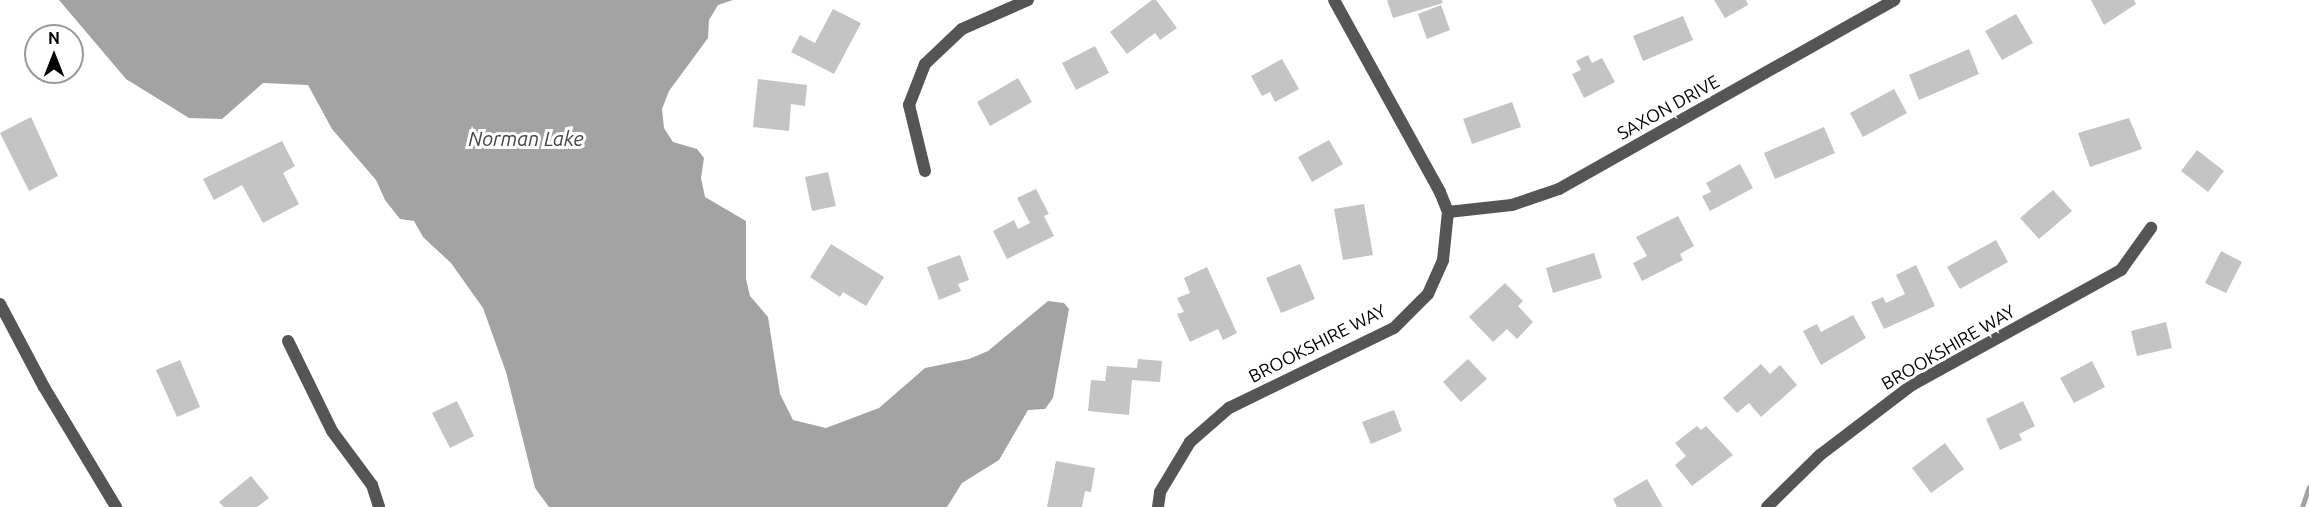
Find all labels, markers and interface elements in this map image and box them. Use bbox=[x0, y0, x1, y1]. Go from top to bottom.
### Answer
north arrow bbox=[24, 24, 84, 84]
text: N bbox=[48, 29, 60, 47]
street label: SAXON DRIVE bbox=[1613, 70, 1723, 144]
water label: Norman Lake bbox=[468, 126, 584, 150]
street label: BROOKSHIRE WAY bbox=[1245, 299, 1389, 387]
street label: BROOKSHIRE WAY bbox=[1877, 300, 2019, 394]

